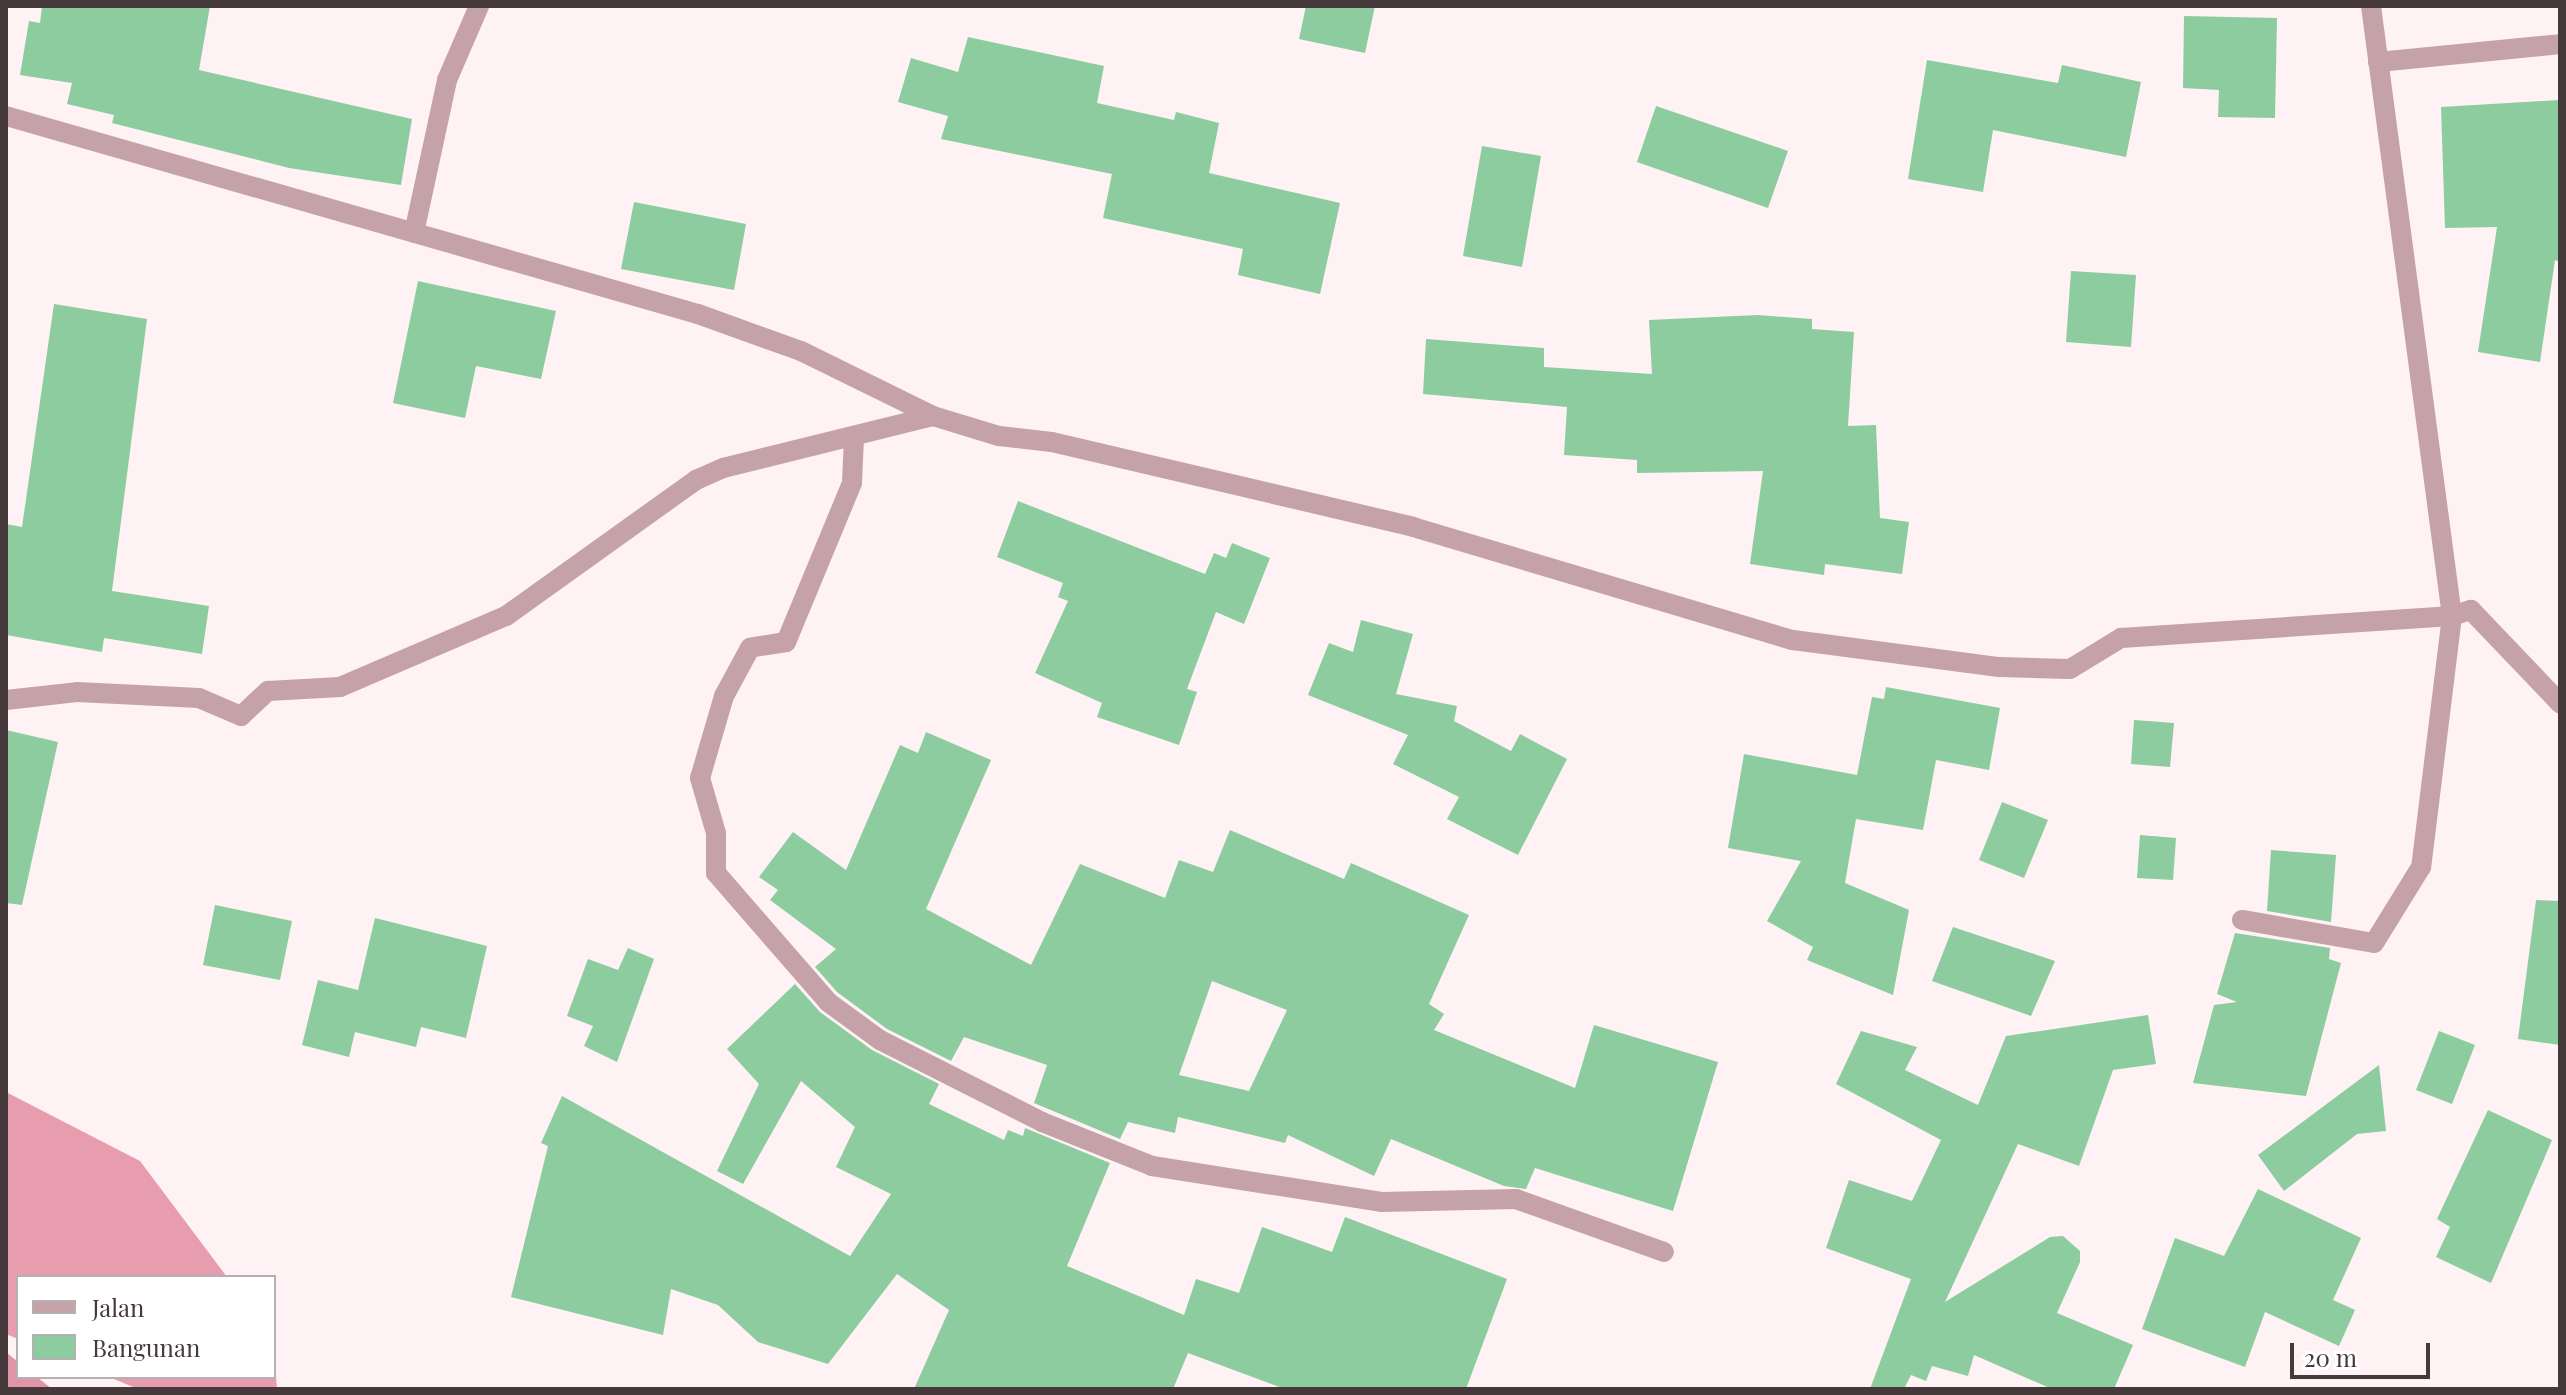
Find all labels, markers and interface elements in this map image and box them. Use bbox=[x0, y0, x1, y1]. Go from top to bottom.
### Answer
legend bbox=[16, 1275, 276, 1379]
text: Jalan bbox=[92, 1291, 144, 1323]
scale bar bbox=[2294, 1327, 2434, 1377]
text: Bangunan bbox=[92, 1331, 200, 1363]
text: 20 m bbox=[2304, 1341, 2357, 1373]

